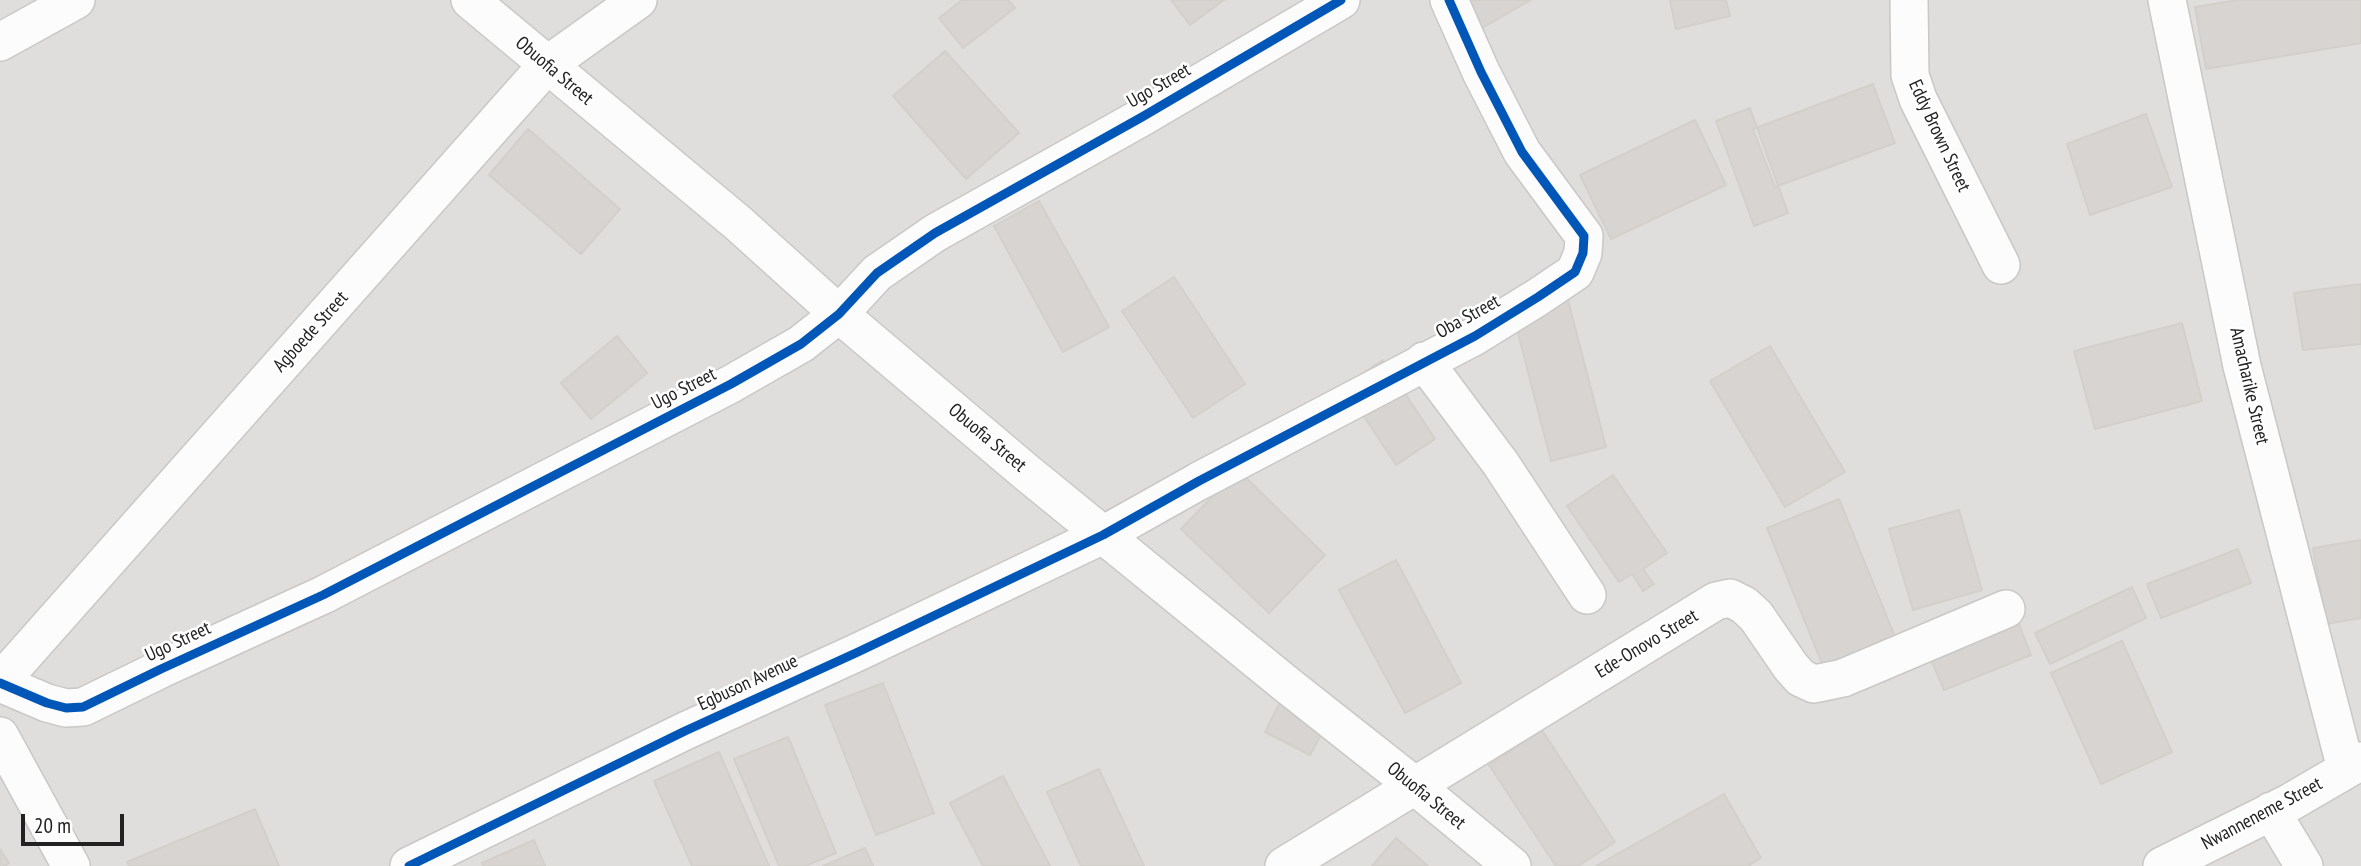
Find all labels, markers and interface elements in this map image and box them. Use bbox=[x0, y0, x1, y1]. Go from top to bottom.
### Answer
street label: Obuofia Street bbox=[511, 32, 597, 110]
street label: Ugo Street bbox=[1123, 59, 1195, 113]
street label: Eddy Brown Street bbox=[1903, 76, 1975, 196]
street label: Agboede Street bbox=[269, 287, 353, 377]
street label: Oba Street bbox=[1432, 290, 1504, 344]
street label: Amacharike Street bbox=[2224, 325, 2274, 447]
street label: Ugo Street bbox=[648, 363, 720, 415]
street label: Obuofia Street bbox=[944, 399, 1030, 477]
street label: Ede-Onovo Street bbox=[1592, 604, 1702, 684]
street label: Ugo Street bbox=[142, 617, 214, 667]
street label: Egbuson Avenue bbox=[694, 650, 802, 716]
street label: Obuofia Street bbox=[1382, 757, 1470, 835]
street label: Nwanneneme Street bbox=[2198, 773, 2326, 855]
scale bar bbox=[24, 800, 128, 844]
text: 20 m bbox=[34, 812, 71, 839]

